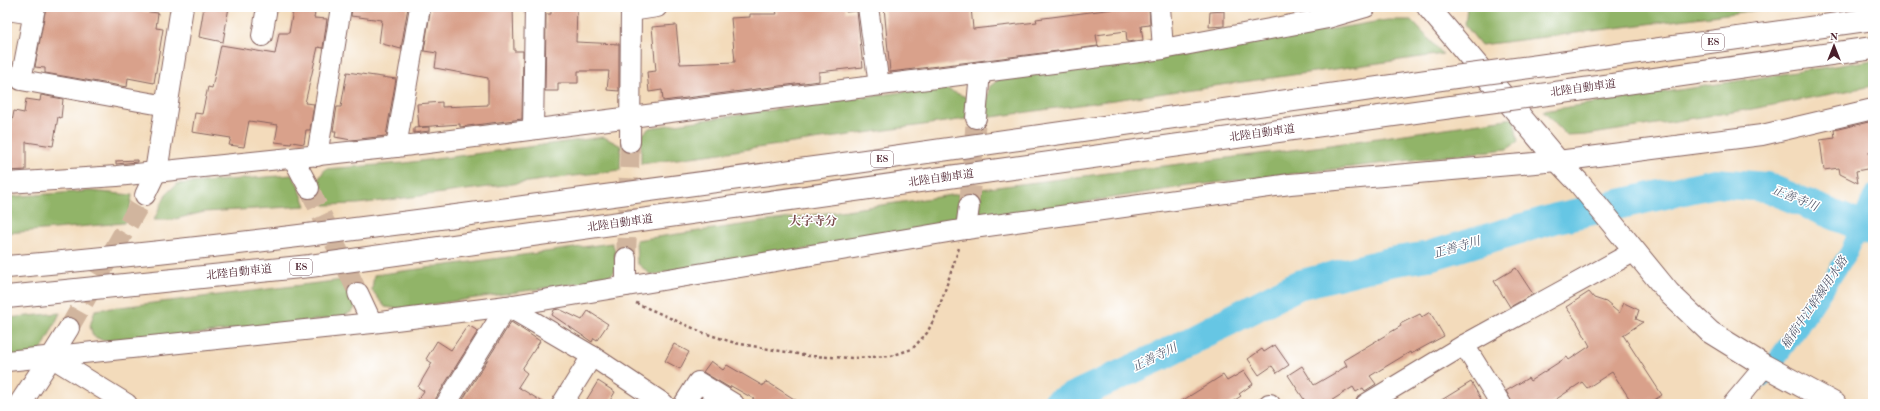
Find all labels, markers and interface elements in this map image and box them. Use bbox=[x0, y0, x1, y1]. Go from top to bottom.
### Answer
north arrow bbox=[1814, 26, 1854, 66]
text: N bbox=[1830, 32, 1839, 43]
road number: E8 bbox=[1702, 34, 1724, 50]
street label: 北陸自動車道 bbox=[1549, 77, 1616, 99]
street label: 北陸自動車道 bbox=[1228, 122, 1295, 144]
road number: E8 bbox=[871, 151, 893, 167]
street label: 北陸自動車道 bbox=[907, 167, 974, 189]
water label: 正善寺川 bbox=[1770, 183, 1822, 214]
street label: 北陸自動車道 bbox=[586, 212, 653, 234]
district label: 大字寺分 bbox=[789, 214, 837, 228]
water label: 正善寺川 bbox=[1432, 233, 1484, 260]
water label: 稲荷中江幹線用水路 bbox=[1778, 253, 1851, 351]
road number: E8 bbox=[290, 259, 312, 275]
street label: 北陸自動車道 bbox=[205, 262, 272, 282]
water label: 正善寺川 bbox=[1130, 339, 1181, 374]

